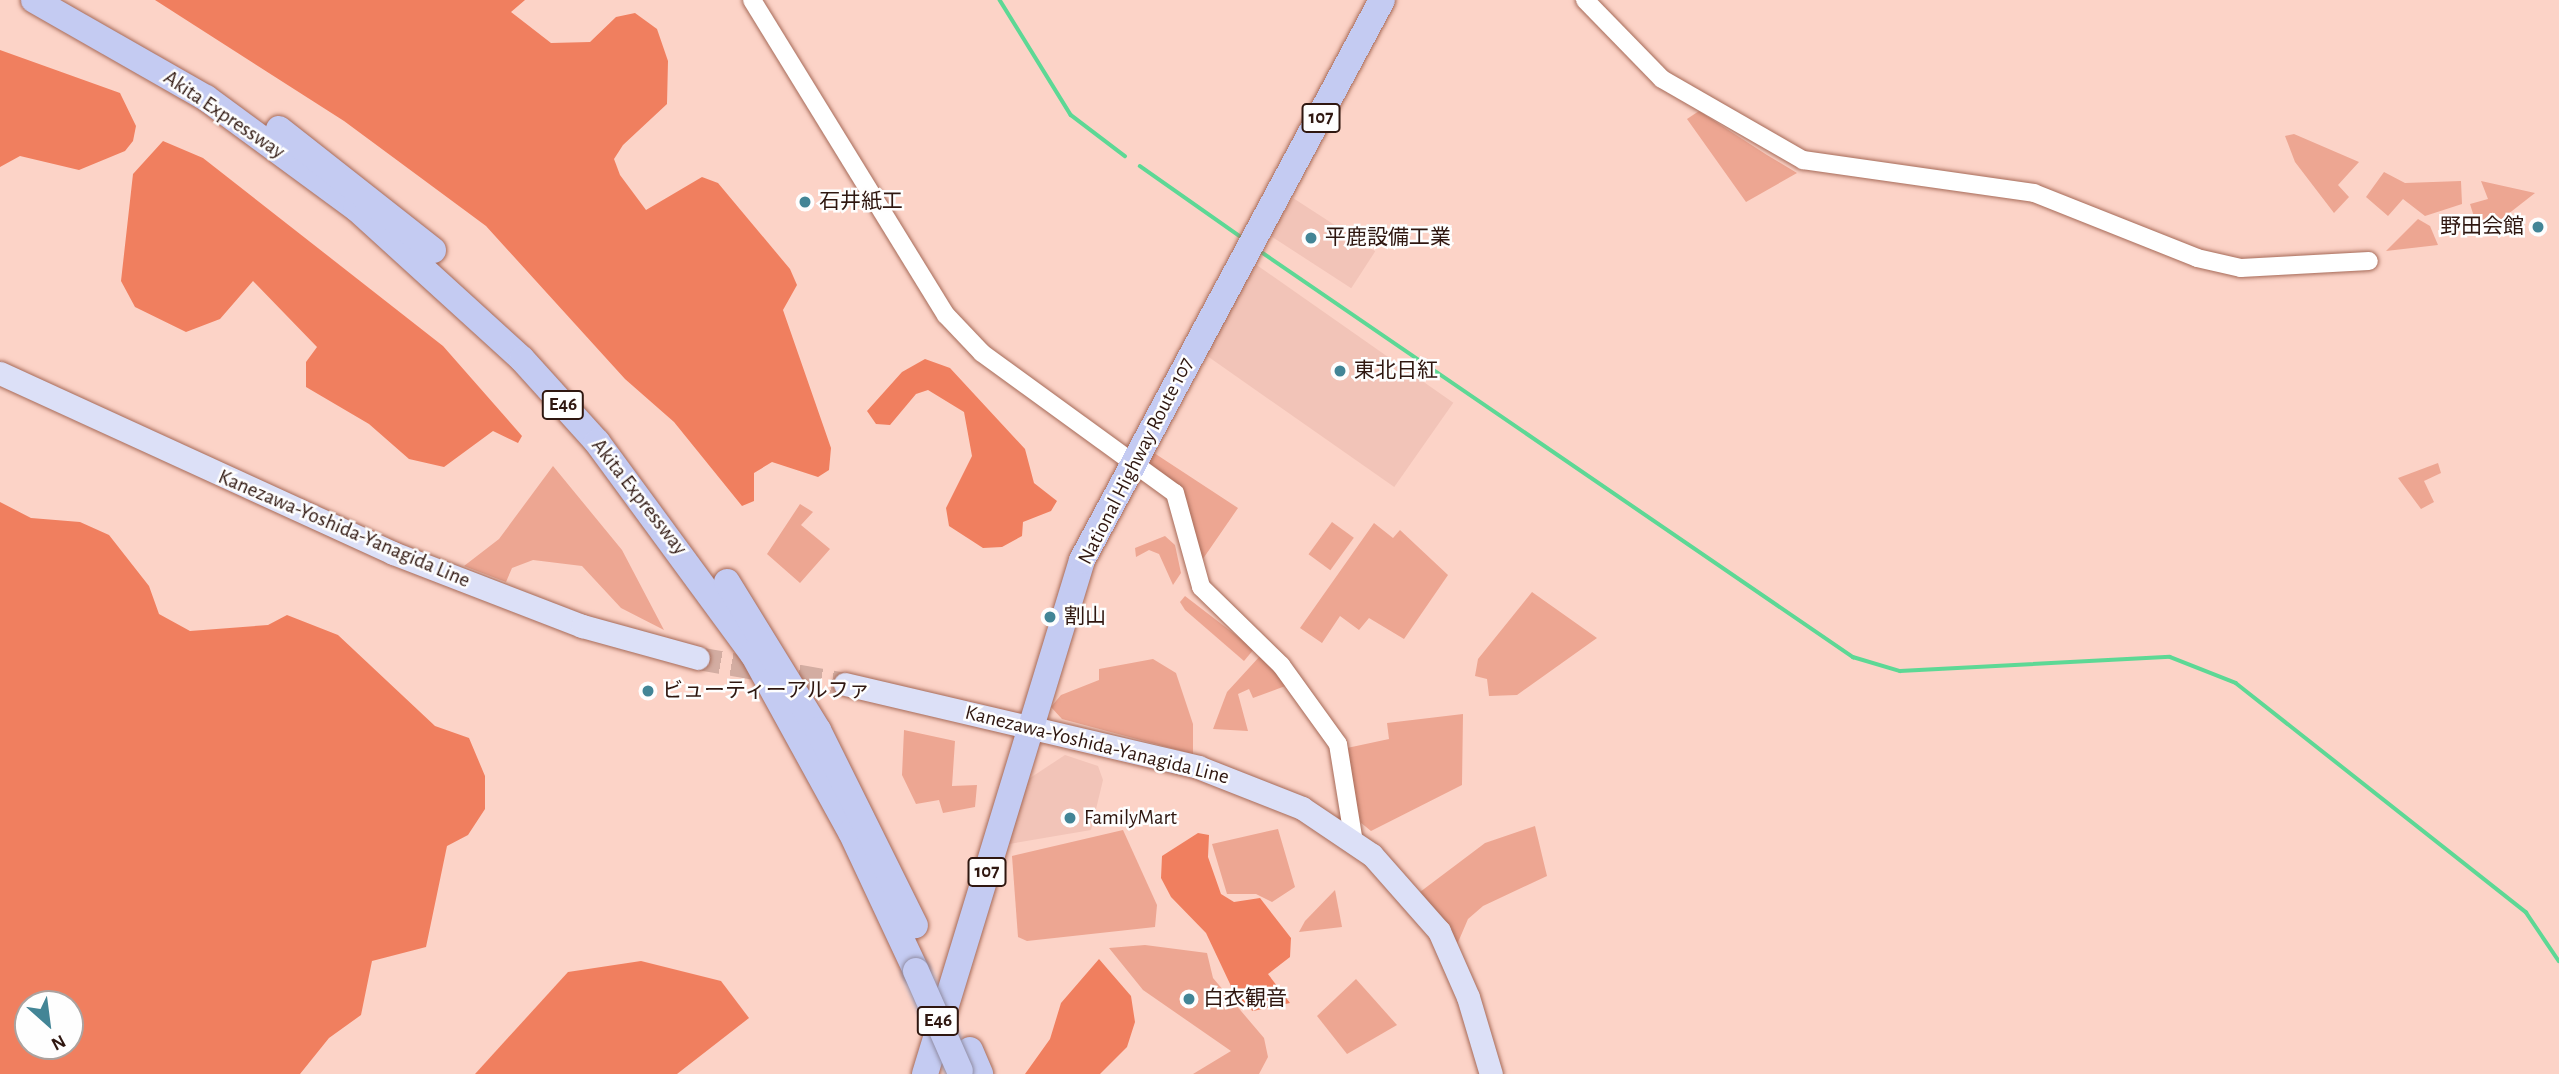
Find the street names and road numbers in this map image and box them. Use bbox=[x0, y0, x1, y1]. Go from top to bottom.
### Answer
street label: Akita Expressway bbox=[159, 65, 289, 165]
road number: 107 bbox=[1300, 102, 1342, 134]
street label: National Highway Route 107 bbox=[1073, 353, 1199, 569]
road number: E46 bbox=[540, 390, 586, 420]
street label: Akita Expressway bbox=[586, 434, 692, 560]
street label: Kanezawa-Yoshida-Yanagida Line bbox=[214, 464, 474, 594]
street label: Kanezawa-Yoshida-Yanagida Line bbox=[962, 700, 1232, 790]
road number: 107 bbox=[966, 856, 1008, 888]
road number: E46 bbox=[915, 1006, 961, 1036]

